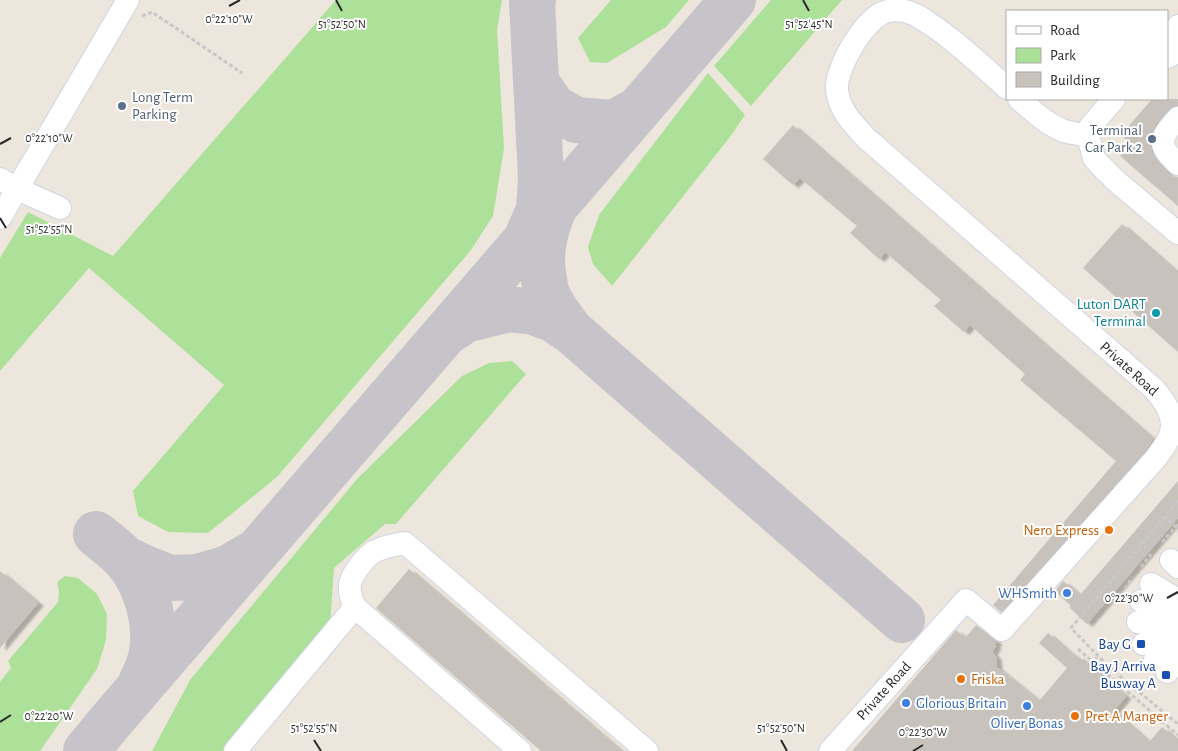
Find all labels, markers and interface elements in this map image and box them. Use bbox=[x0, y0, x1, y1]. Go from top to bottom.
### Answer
legend bbox=[1006, 10, 1168, 100]
text: 0°22'10"W bbox=[205, 13, 253, 25]
text: 51°52'50"N bbox=[318, 18, 366, 30]
text: 51°52'45"N bbox=[785, 18, 833, 30]
text: Road bbox=[1050, 23, 1080, 38]
text: Park bbox=[1050, 48, 1076, 63]
text: Building bbox=[1050, 73, 1100, 88]
place label: Long Term Parking bbox=[132, 90, 193, 122]
marker: Long Term Parking bbox=[116, 100, 128, 112]
place label: Terminal Car Park 2 bbox=[1085, 123, 1142, 155]
text: 0°22'10"W bbox=[25, 132, 73, 144]
marker: Terminal Car Park 2 bbox=[1146, 133, 1158, 145]
text: 51°52'55"N bbox=[26, 223, 72, 235]
place label: Luton DART Terminal bbox=[1077, 297, 1147, 329]
marker: Luton DART Terminal bbox=[1150, 307, 1162, 319]
street label: Private Road bbox=[1097, 339, 1161, 399]
place label: Nero Express bbox=[1023, 523, 1099, 538]
marker: Nero Express bbox=[1103, 524, 1115, 536]
place label: WHSmith bbox=[998, 586, 1057, 601]
marker: WHSmith bbox=[1061, 587, 1073, 599]
text: 0°22'30"W bbox=[1105, 592, 1153, 604]
place label: Bay G bbox=[1098, 637, 1131, 652]
marker: Bay G bbox=[1135, 638, 1147, 650]
street label: Private Road bbox=[854, 659, 914, 723]
place label: Bay J Arriva Busway A bbox=[1090, 659, 1156, 691]
marker: Bay J Arriva Busway A bbox=[1160, 669, 1172, 681]
place label: Friska bbox=[971, 672, 1005, 687]
marker: Friska bbox=[955, 673, 967, 685]
place label: Glorious Britain bbox=[916, 696, 1007, 711]
marker: Glorious Britain bbox=[900, 697, 912, 709]
marker: Oliver Bonas bbox=[1021, 700, 1033, 712]
place label: Pret A Manger bbox=[1085, 709, 1168, 724]
text: 0°22'20"W bbox=[25, 710, 74, 722]
marker: Pret A Manger bbox=[1069, 710, 1081, 722]
place label: Oliver Bonas bbox=[991, 716, 1063, 731]
text: 51°52'55"N bbox=[291, 722, 337, 734]
text: 51°52'50"N bbox=[757, 722, 805, 734]
text: 0°22'30"W bbox=[899, 726, 947, 738]

